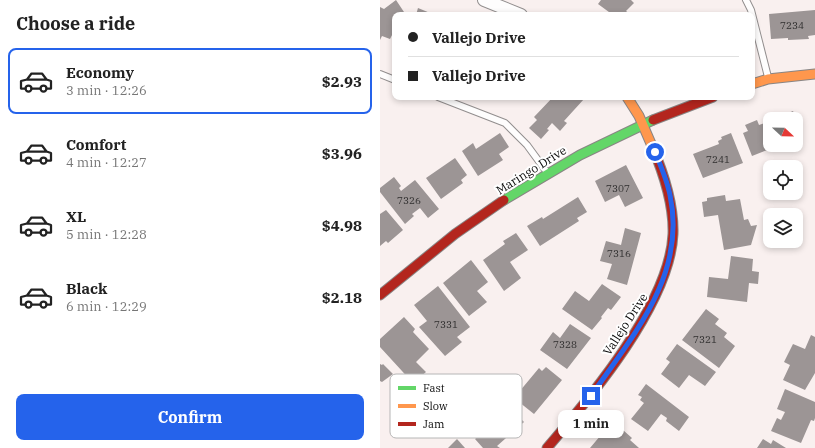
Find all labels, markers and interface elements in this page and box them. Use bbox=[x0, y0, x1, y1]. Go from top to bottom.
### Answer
text: Choose a ride bbox=[16, 12, 135, 35]
house number: 7234 bbox=[780, 19, 804, 32]
text: Vallejo Drive bbox=[432, 28, 526, 47]
icon: car bbox=[18, 63, 54, 99]
text: Economy bbox=[66, 63, 134, 82]
text: Vallejo Drive bbox=[432, 66, 526, 85]
text: $2.93 bbox=[322, 72, 362, 91]
text: 3 min · 12:26 bbox=[66, 82, 147, 99]
north arrow bbox=[763, 112, 803, 152]
map controls bbox=[763, 112, 803, 248]
icon: car bbox=[18, 135, 54, 171]
text: Comfort bbox=[66, 135, 126, 154]
street label: Maringo Drive bbox=[493, 142, 569, 198]
route start bbox=[646, 143, 664, 161]
text: $3.96 bbox=[322, 144, 362, 163]
house number: 7241 bbox=[706, 153, 730, 166]
text: 4 min · 12:27 bbox=[66, 154, 147, 171]
button: locate bbox=[763, 160, 803, 200]
house number: 7307 bbox=[606, 182, 630, 195]
house number: 7326 bbox=[397, 194, 421, 207]
icon: car bbox=[18, 207, 54, 243]
text: XL bbox=[66, 207, 86, 226]
button: layers bbox=[763, 208, 803, 248]
text: $4.98 bbox=[322, 216, 362, 235]
text: 5 min · 12:28 bbox=[66, 226, 147, 243]
house number: 7316 bbox=[607, 247, 631, 260]
icon: car bbox=[18, 279, 54, 315]
text: Black bbox=[66, 279, 107, 298]
text: $2.18 bbox=[322, 288, 362, 307]
street label: Vallejo Drive bbox=[599, 290, 651, 358]
text: 6 min · 12:29 bbox=[66, 298, 147, 315]
house number: 7331 bbox=[434, 318, 458, 331]
house number: 7321 bbox=[693, 333, 717, 346]
house number: 7328 bbox=[553, 338, 577, 351]
legend bbox=[390, 374, 522, 438]
text: Fast bbox=[423, 381, 445, 395]
route end bbox=[582, 387, 600, 405]
button: Confirm bbox=[16, 394, 364, 440]
text: Slow bbox=[423, 399, 448, 413]
callout: 1 min bbox=[558, 410, 624, 438]
text: 1 min bbox=[573, 415, 609, 432]
text: Jam bbox=[423, 417, 445, 431]

